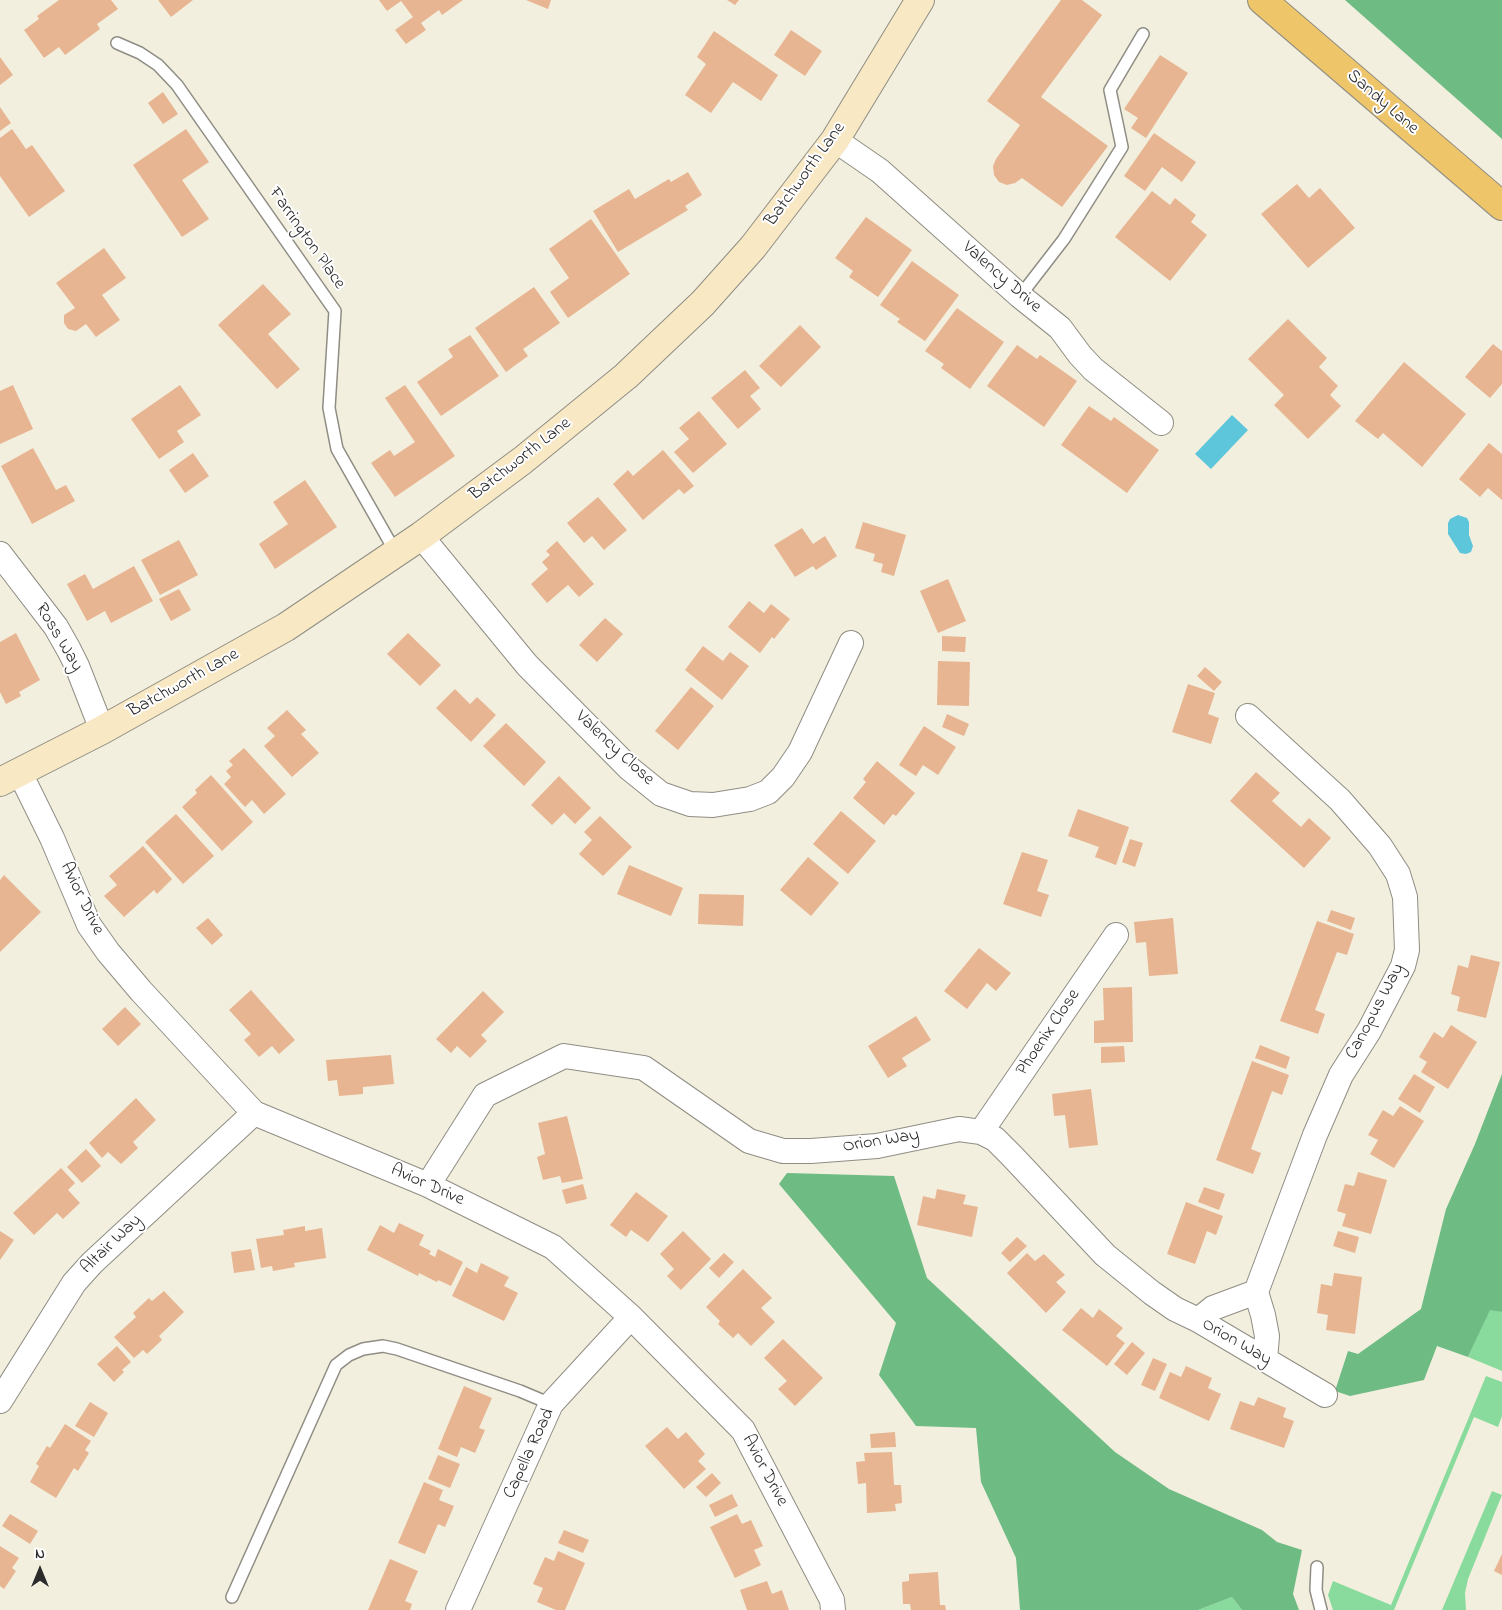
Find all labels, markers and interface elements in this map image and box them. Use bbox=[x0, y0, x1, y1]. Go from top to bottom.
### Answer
street label: Sandy Lane bbox=[1342, 66, 1422, 140]
street label: Batchworth Lane bbox=[761, 119, 851, 231]
street label: Farrington Place bbox=[263, 184, 349, 294]
street label: Valency Drive bbox=[957, 238, 1045, 318]
street label: Batchworth Lane bbox=[466, 414, 576, 506]
street label: Ross Way bbox=[29, 600, 87, 676]
street label: Batchworth Lane bbox=[125, 645, 243, 723]
street label: Valency Close bbox=[570, 707, 658, 791]
street label: Avior Drive bbox=[54, 859, 108, 939]
street label: Canopus Way bbox=[1342, 960, 1410, 1064]
street label: Phoenix Close bbox=[1012, 986, 1086, 1080]
street label: Orion Way bbox=[841, 1125, 921, 1159]
street label: Avior Drive bbox=[387, 1160, 467, 1212]
street label: Altair Way bbox=[77, 1211, 147, 1279]
street label: Orion Way bbox=[1197, 1314, 1275, 1372]
street label: Capella Road bbox=[500, 1406, 560, 1502]
street label: Avior Drive bbox=[736, 1431, 792, 1511]
text: N bbox=[35, 1544, 45, 1565]
north arrow bbox=[15, 1545, 65, 1595]

